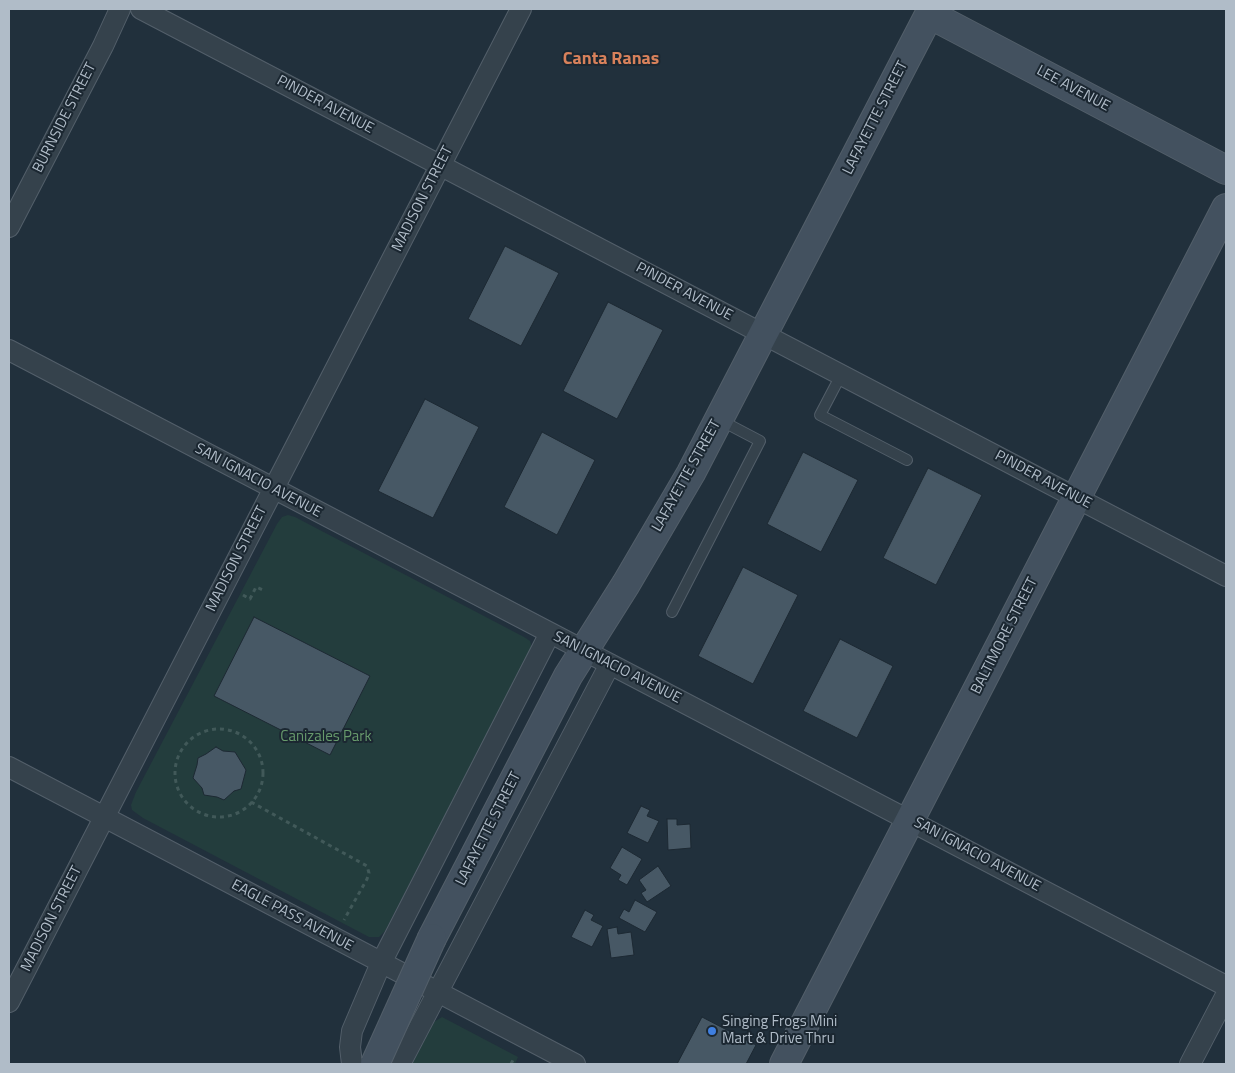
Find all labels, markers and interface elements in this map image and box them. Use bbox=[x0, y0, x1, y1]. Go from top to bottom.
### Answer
district label: Canta Ranas bbox=[563, 49, 659, 71]
street label: LAFAYETTE STREET bbox=[840, 58, 912, 178]
street label: BURNSIDE STREET bbox=[29, 60, 101, 176]
street label: LEE AVENUE bbox=[1033, 62, 1113, 116]
street label: PINDER AVENUE bbox=[274, 72, 376, 138]
street label: MADISON STREET bbox=[389, 143, 457, 255]
street label: PINDER AVENUE bbox=[633, 259, 735, 325]
street label: LAFAYETTE STREET bbox=[649, 417, 725, 535]
street label: SAN IGNACIO AVENUE bbox=[192, 440, 324, 522]
street label: PINDER AVENUE bbox=[992, 447, 1094, 513]
street label: MADISON STREET bbox=[203, 503, 271, 615]
street label: BALTIMORE STREET bbox=[968, 575, 1042, 697]
street label: SAN IGNACIO AVENUE bbox=[550, 628, 684, 708]
park label: Canizales Park bbox=[280, 728, 372, 746]
street label: LAFAYETTE STREET bbox=[453, 769, 525, 889]
street label: SAN IGNACIO AVENUE bbox=[911, 814, 1043, 896]
street label: MADISON STREET bbox=[18, 863, 86, 975]
street label: EAGLE PASS AVENUE bbox=[228, 876, 356, 956]
place label: Singing Frogs Mini Mart & Drive Thru bbox=[722, 1013, 837, 1048]
marker: Singing Frogs Mini Mart & Drive Thru bbox=[706, 1025, 718, 1037]

